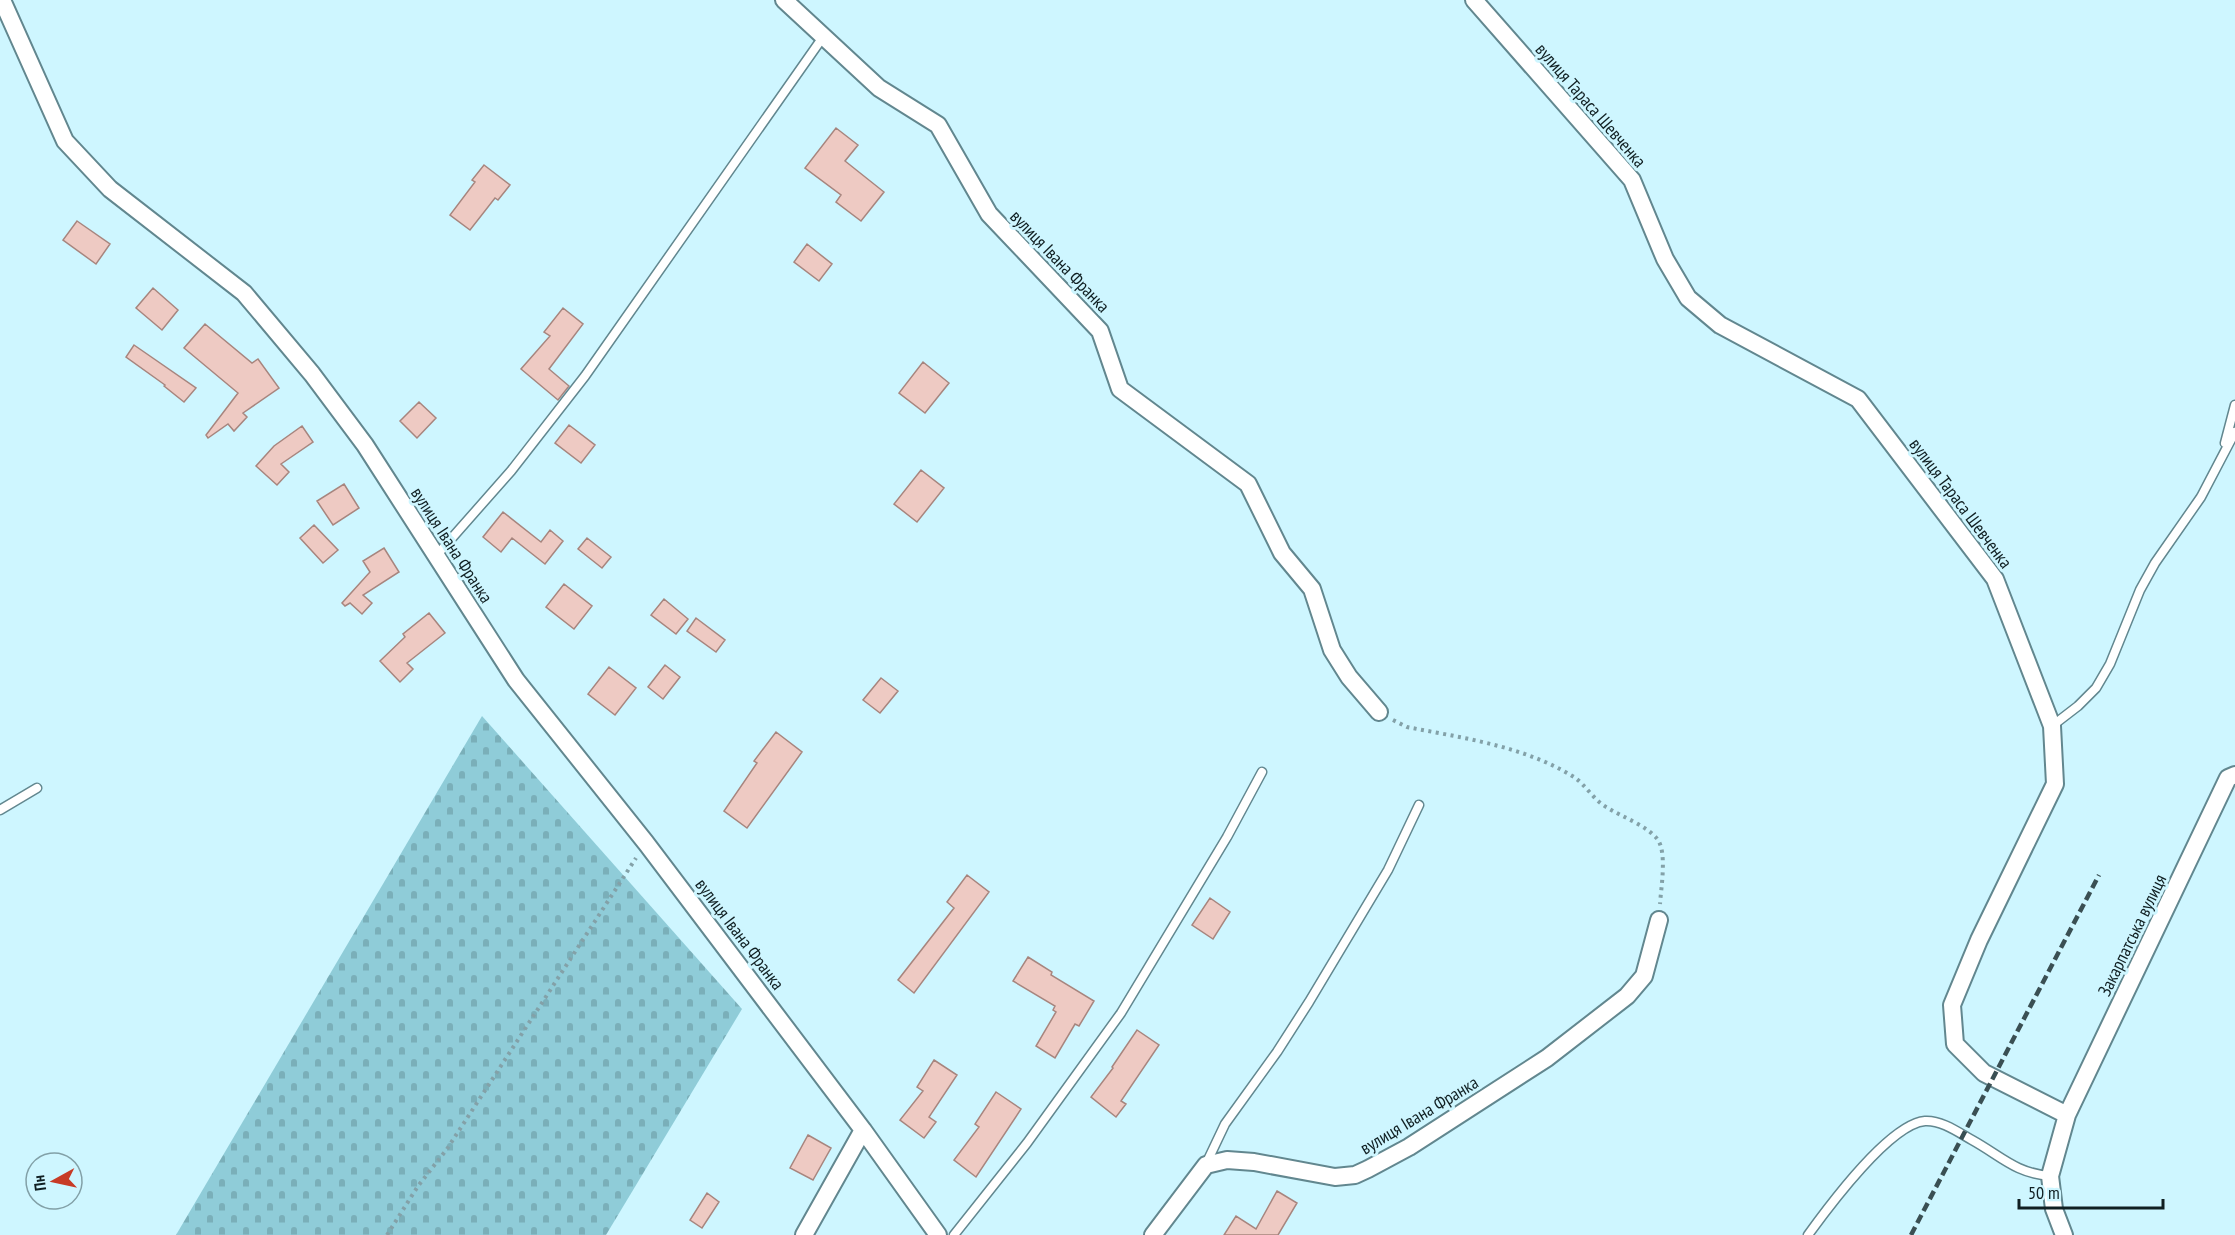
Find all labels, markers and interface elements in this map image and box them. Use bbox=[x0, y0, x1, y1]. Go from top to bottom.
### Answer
street label: вулиця Тараса Шевченка bbox=[1531, 38, 1651, 172]
street label: вулиця Івана Франка bbox=[1005, 205, 1115, 317]
street label: вулиця Тараса Шевченка bbox=[1905, 433, 2017, 573]
street label: вулиця Івана Франка bbox=[406, 483, 498, 607]
street label: Закарпатська вулиця bbox=[2093, 870, 2171, 1000]
street label: вулиця Івана Франка bbox=[691, 874, 789, 994]
street label: вулиця Івана Франка bbox=[1356, 1071, 1482, 1159]
north arrow bbox=[24, 1151, 84, 1211]
scale bar bbox=[2019, 1172, 2163, 1210]
text: Пн bbox=[28, 1174, 50, 1192]
text: 50 m bbox=[2028, 1181, 2060, 1204]

